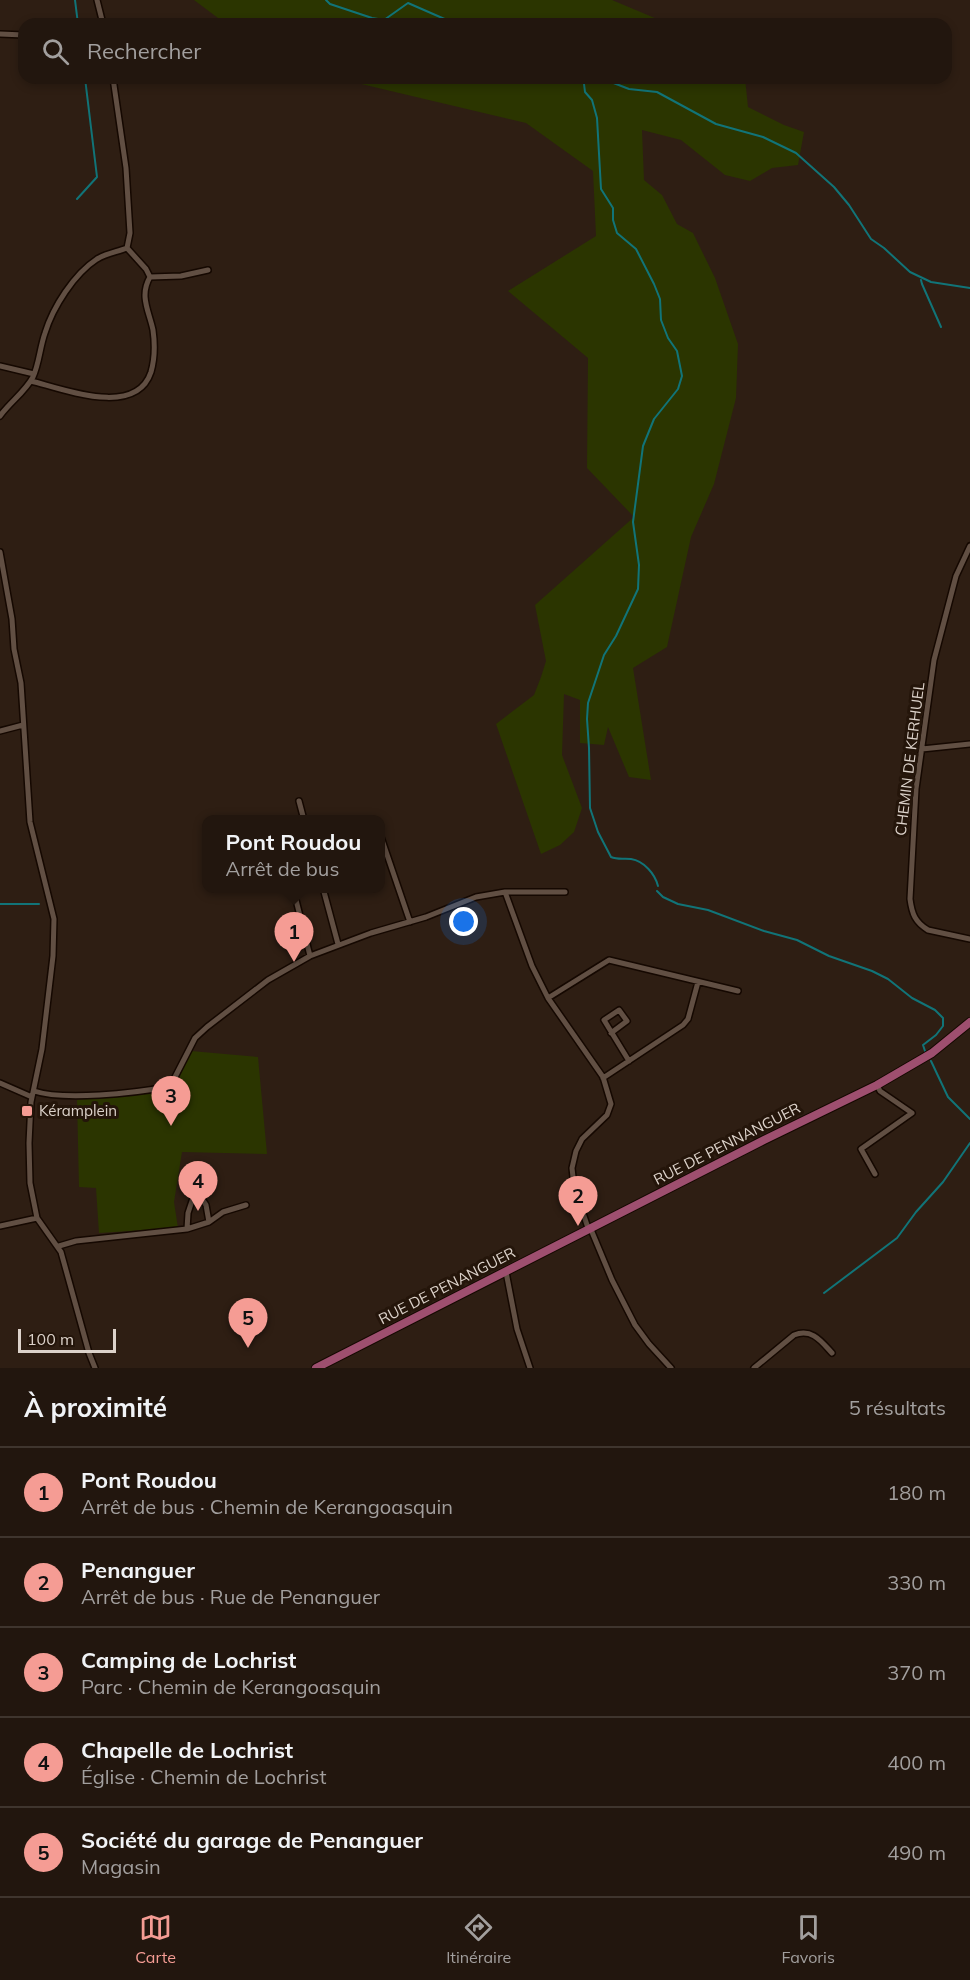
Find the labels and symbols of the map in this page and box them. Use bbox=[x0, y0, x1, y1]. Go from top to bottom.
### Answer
street label: CHEMIN DE KERHUEL bbox=[891, 681, 928, 837]
your location bbox=[449, 907, 478, 936]
pin: 1 bbox=[274, 912, 314, 962]
pin: 3 bbox=[152, 1076, 190, 1126]
street label: RUE DE PENNANGUER bbox=[650, 1098, 803, 1189]
place label: Kéramplein bbox=[39, 1101, 117, 1120]
marker: Kéramplein bbox=[20, 1104, 34, 1118]
pin: 4 bbox=[178, 1162, 218, 1211]
pin: 2 bbox=[558, 1176, 598, 1226]
street label: RUE DE PENANGUER bbox=[375, 1243, 518, 1328]
pin: 5 bbox=[228, 1298, 268, 1348]
scale bar bbox=[18, 1326, 116, 1354]

